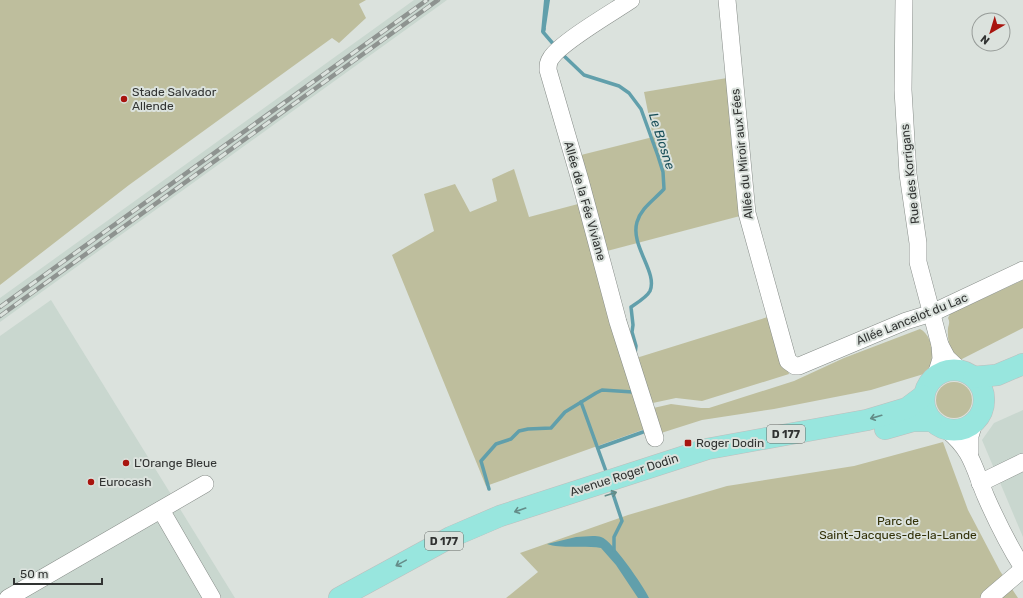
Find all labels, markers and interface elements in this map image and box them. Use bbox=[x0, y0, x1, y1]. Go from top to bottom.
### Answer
north arrow bbox=[971, 12, 1011, 52]
text: N bbox=[978, 32, 992, 47]
place label: Stade Salvador Allende bbox=[132, 85, 217, 113]
street label: Allée du Miroir aux Fées bbox=[728, 88, 756, 220]
marker: Stade Salvador Allende bbox=[119, 94, 129, 104]
water label: Le Blosne bbox=[646, 111, 678, 171]
street label: Rue des Korrigans bbox=[898, 123, 922, 225]
street label: Allée de la Fée Viviane bbox=[561, 140, 609, 262]
street label: Allée Lancelot du Lac bbox=[854, 290, 970, 348]
one-way arrow bbox=[869, 414, 882, 421]
road number: D 177 bbox=[767, 425, 805, 443]
place label: Roger Dodin bbox=[696, 436, 764, 450]
marker: Roger Dodin bbox=[683, 438, 693, 448]
street label: Avenue Roger Dodin bbox=[568, 451, 680, 499]
place label: L'Orange Bleue bbox=[134, 456, 217, 470]
marker: L'Orange Bleue bbox=[121, 458, 131, 468]
place label: Eurocash bbox=[99, 475, 151, 489]
marker: Eurocash bbox=[86, 477, 96, 487]
one-way arrow bbox=[605, 490, 618, 497]
one-way arrow bbox=[514, 506, 526, 514]
park label: Parc de Saint-Jacques-de-la-Lande bbox=[819, 514, 977, 542]
road number: D 177 bbox=[425, 532, 463, 550]
scale bar bbox=[14, 560, 102, 586]
one-way arrow bbox=[396, 560, 408, 568]
text: 50 m bbox=[20, 567, 48, 581]

